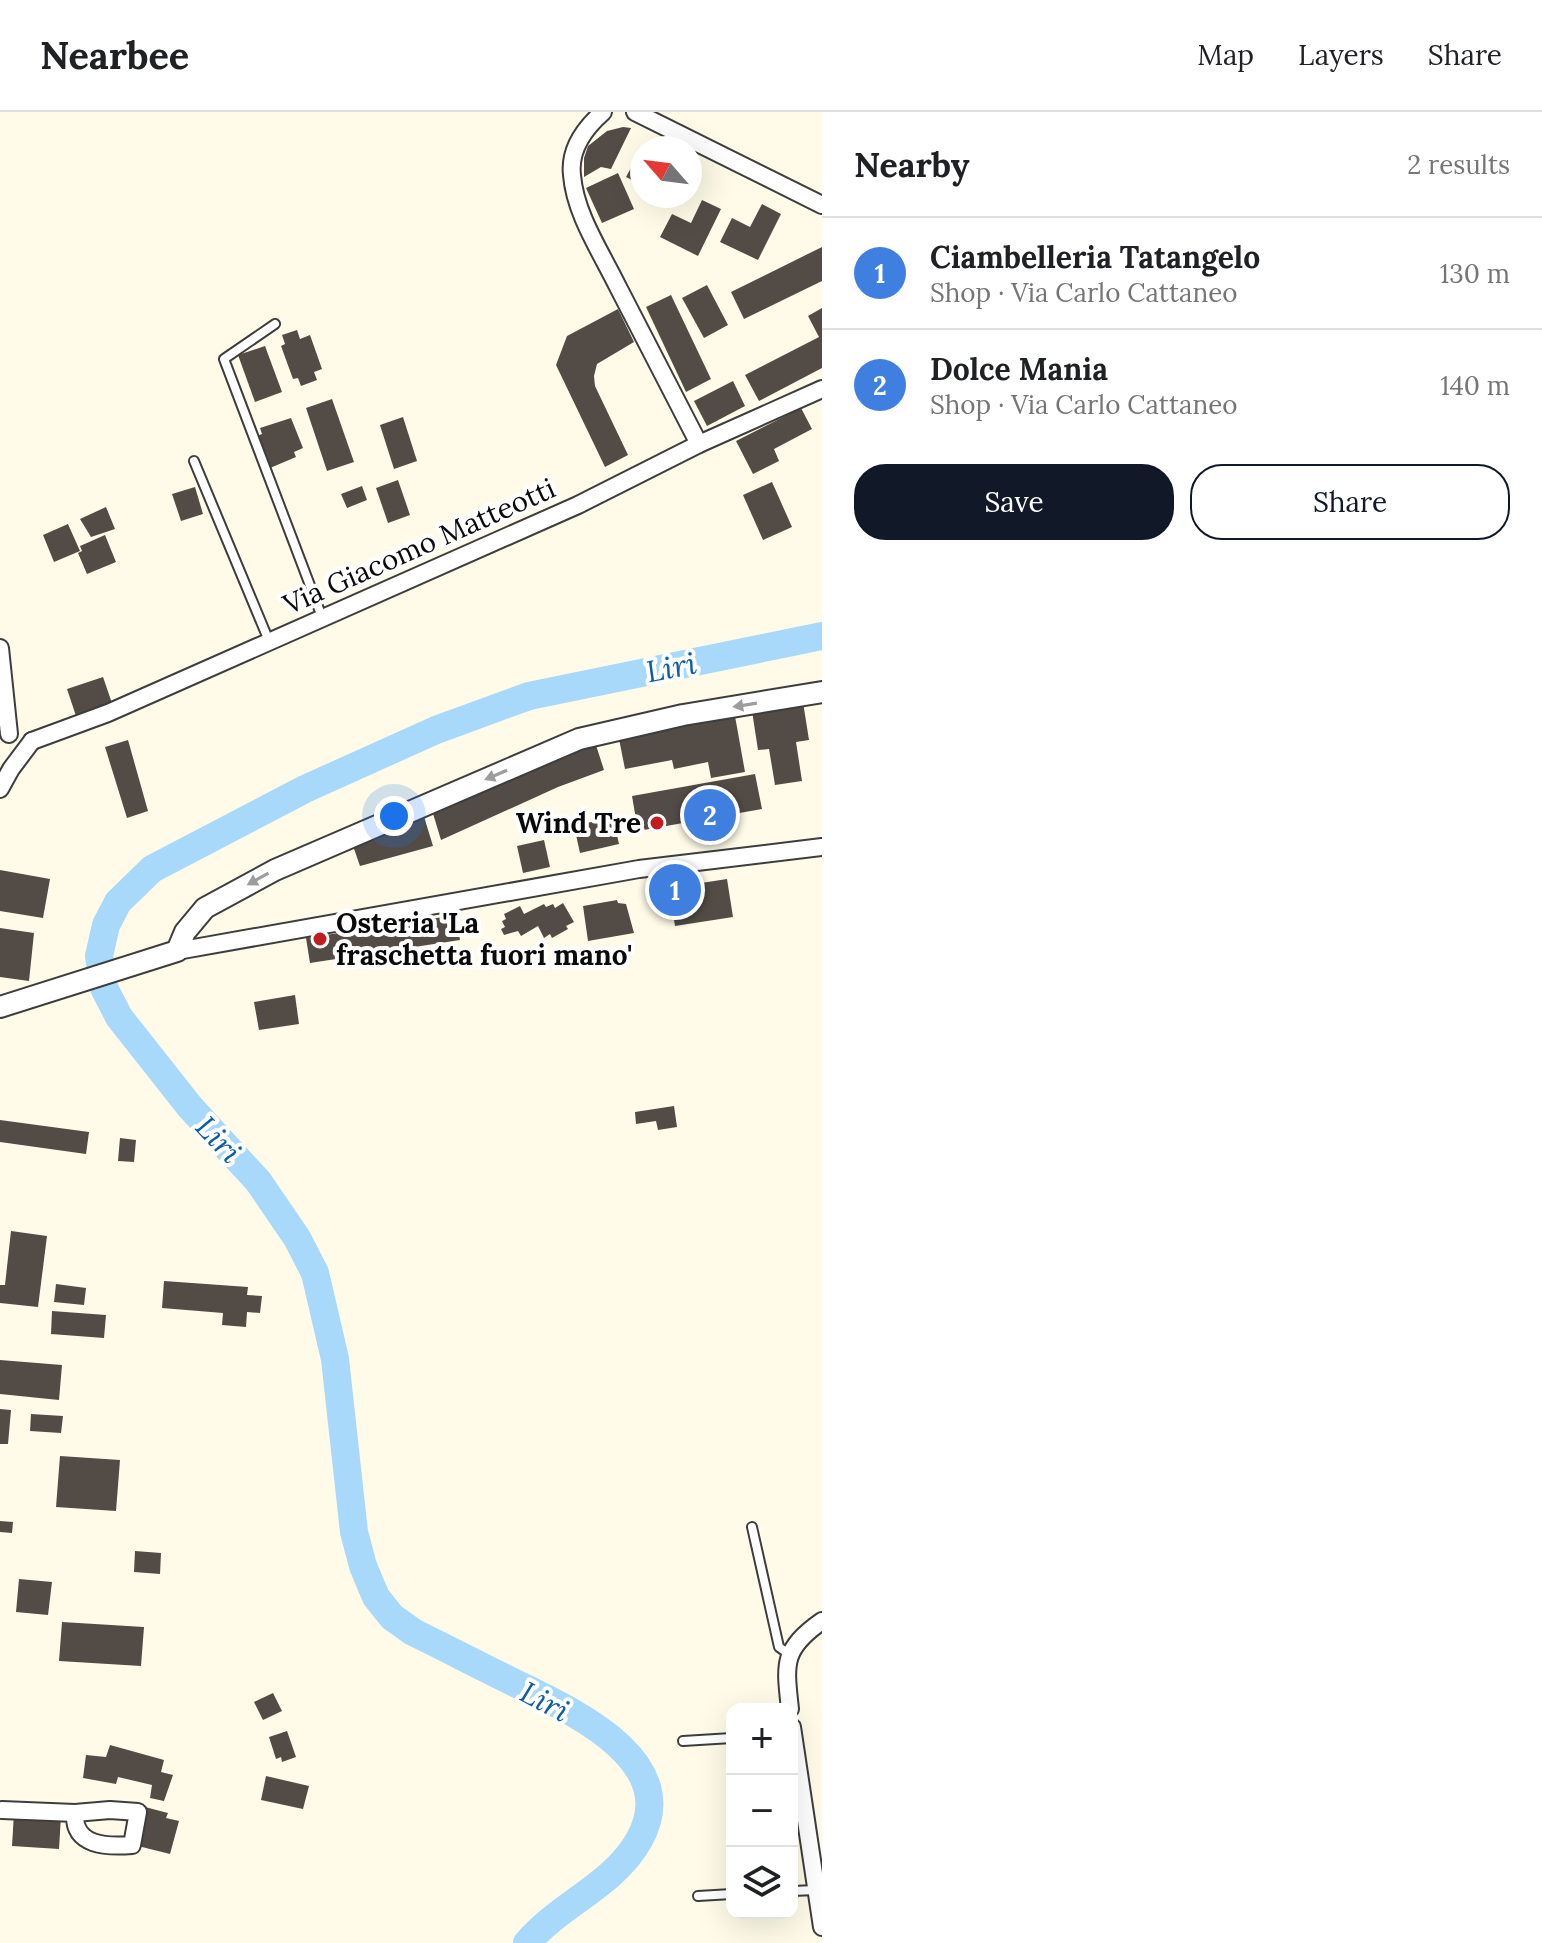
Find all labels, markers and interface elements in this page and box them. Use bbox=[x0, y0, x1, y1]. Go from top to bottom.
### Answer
text: Nearbee bbox=[40, 31, 189, 79]
text: Map bbox=[1197, 37, 1254, 73]
text: Layers bbox=[1298, 37, 1384, 73]
text: Share bbox=[1428, 37, 1502, 73]
north arrow bbox=[630, 136, 702, 208]
text: Nearby bbox=[854, 143, 970, 186]
text: 2 results bbox=[1407, 148, 1510, 181]
text: Ciambelleria Tatangelo bbox=[930, 238, 1260, 276]
text: 1 bbox=[875, 257, 885, 290]
text: 130 m bbox=[1440, 257, 1510, 290]
text: Shop · Via Carlo Cattaneo bbox=[930, 276, 1237, 309]
text: Dolce Mania bbox=[930, 350, 1108, 388]
text: 2 bbox=[873, 369, 887, 402]
text: 140 m bbox=[1440, 369, 1510, 402]
text: Shop · Via Carlo Cattaneo bbox=[930, 388, 1237, 421]
button: Save bbox=[854, 464, 1174, 540]
button: Share bbox=[1190, 464, 1510, 540]
street label: Via Giacomo Matteotti bbox=[276, 470, 561, 623]
water label: Liri bbox=[643, 644, 700, 690]
one-way arrow bbox=[732, 699, 757, 712]
one-way arrow bbox=[484, 768, 508, 781]
pin: 2 bbox=[684, 785, 736, 845]
your location bbox=[374, 796, 414, 836]
place label: Wind Tre bbox=[516, 805, 641, 841]
marker: Wind Tre bbox=[648, 814, 666, 832]
pin: 1 bbox=[649, 860, 701, 920]
one-way arrow bbox=[246, 872, 269, 885]
place label: Osteria 'La fraschetta fuori mano' bbox=[336, 905, 632, 973]
marker: Osteria 'La fraschetta fuori mano' bbox=[311, 930, 329, 948]
water label: Liri bbox=[188, 1108, 250, 1171]
water label: Liri bbox=[514, 1672, 576, 1730]
map controls bbox=[726, 1703, 798, 1919]
button: + bbox=[726, 1703, 798, 1775]
button: − bbox=[726, 1775, 798, 1847]
button: layers bbox=[726, 1847, 798, 1919]

